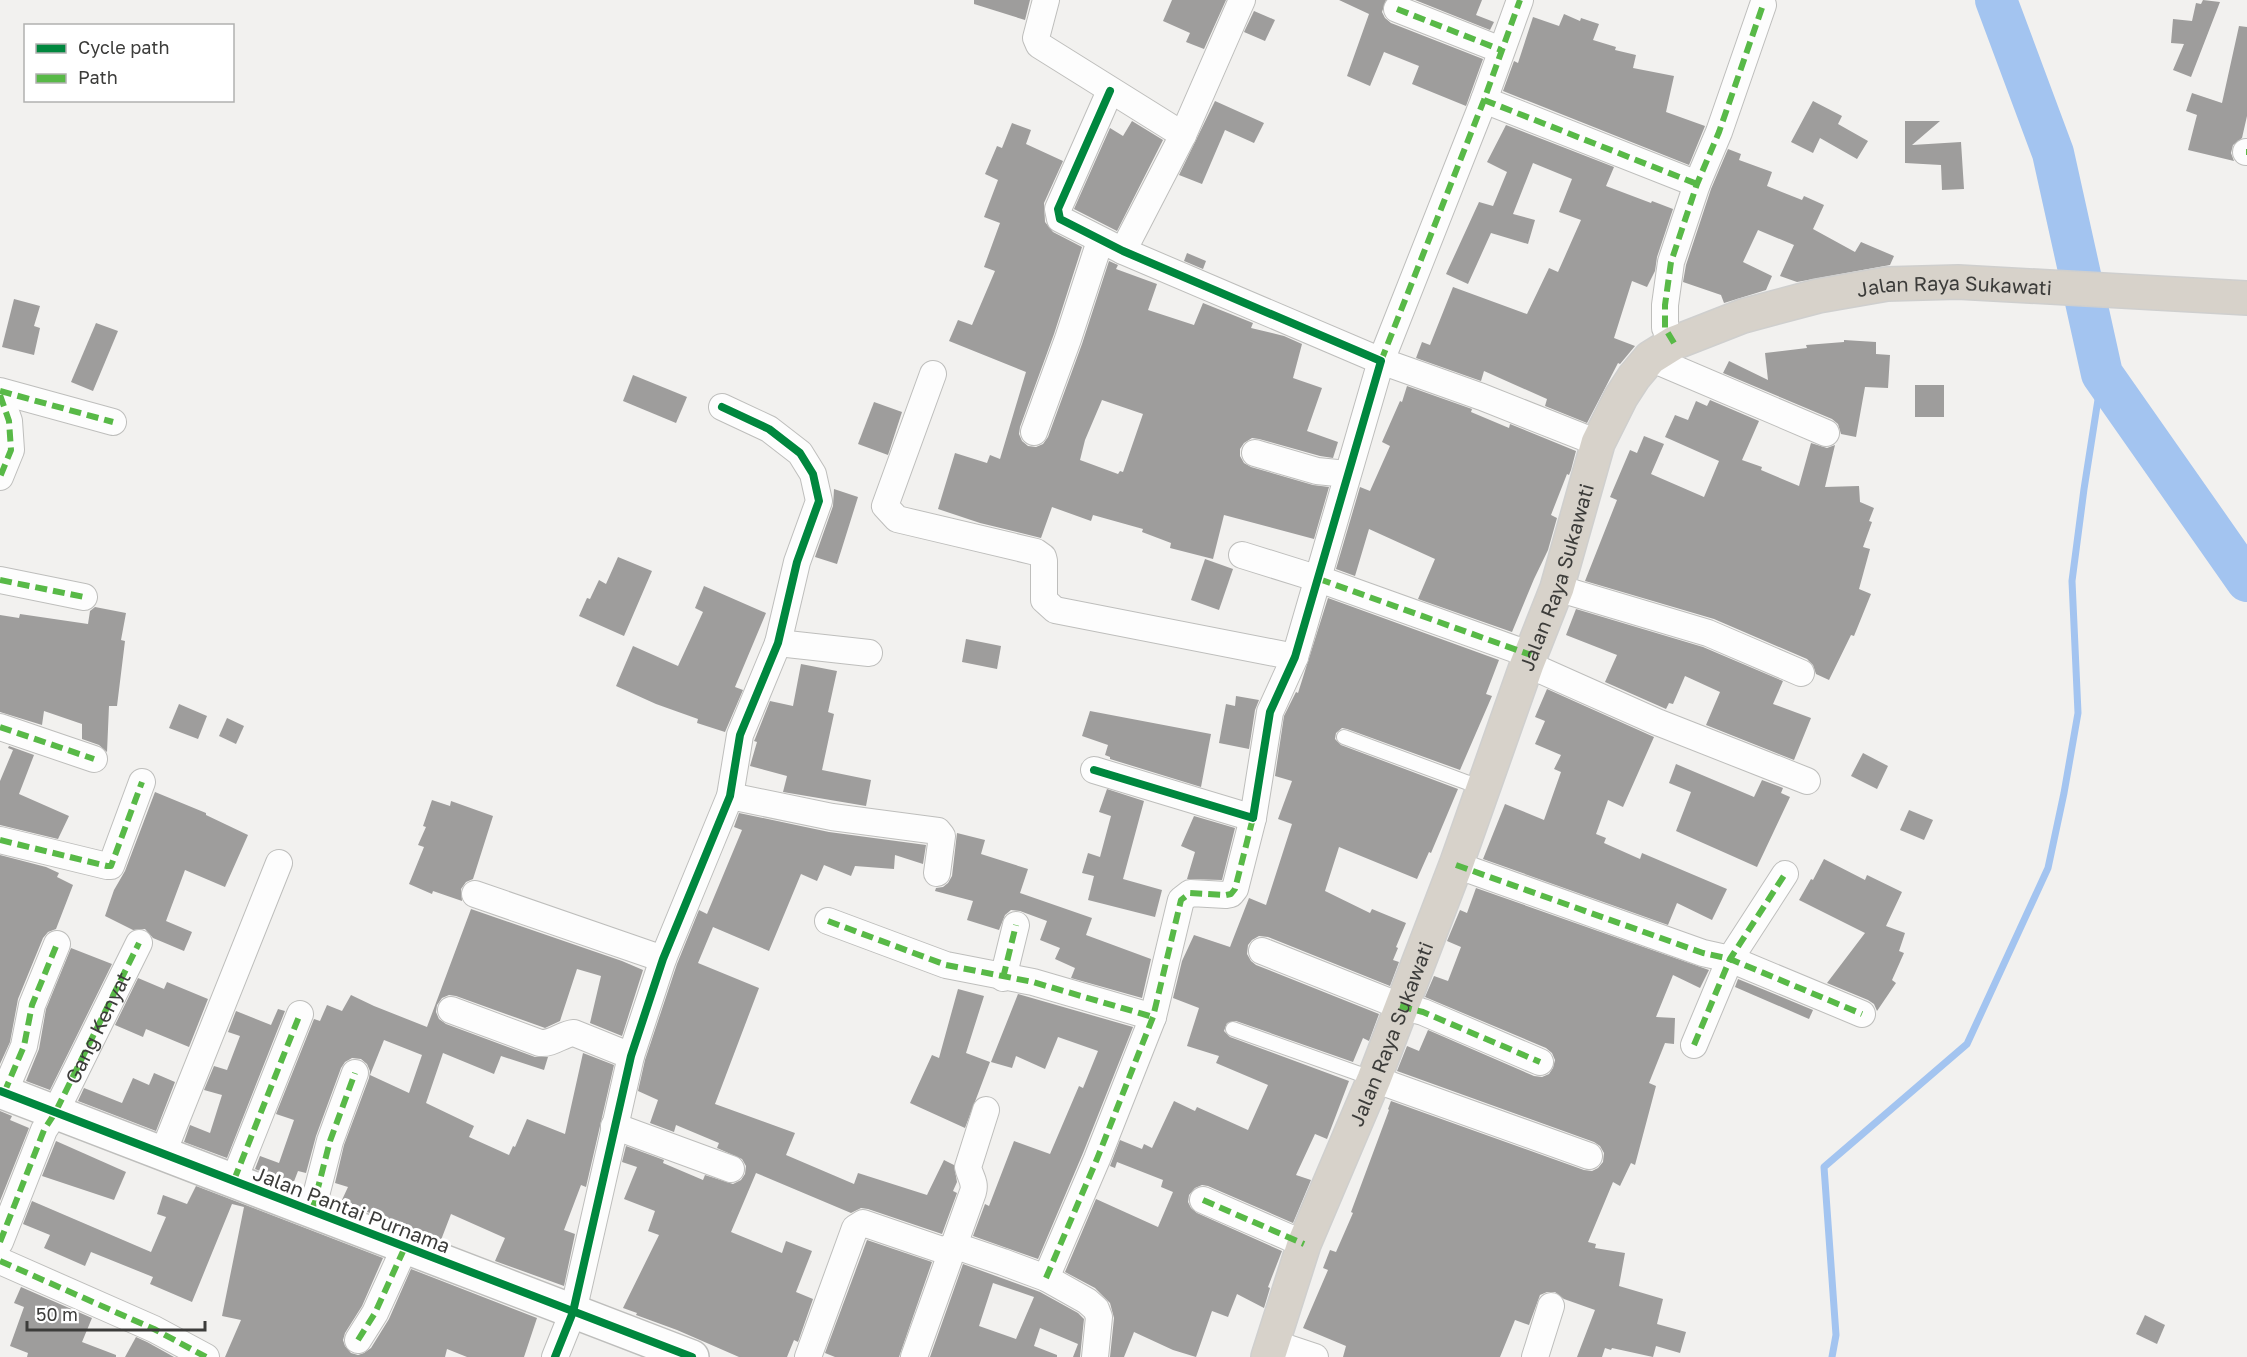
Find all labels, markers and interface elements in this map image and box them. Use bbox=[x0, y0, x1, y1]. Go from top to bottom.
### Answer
legend bbox=[24, 24, 234, 102]
text: Cycle path bbox=[78, 36, 170, 58]
text: Path bbox=[78, 66, 118, 88]
street label: Jalan Raya Sukawati bbox=[1855, 270, 2053, 301]
street label: Jalan Raya Sukawati bbox=[1514, 481, 1598, 674]
street label: Jalan Raya Sukawati bbox=[1343, 938, 1438, 1130]
street label: Gang Kenyat bbox=[60, 968, 135, 1087]
street label: Jalan Pantai Purnama bbox=[250, 1160, 454, 1258]
scale bar bbox=[27, 1294, 206, 1332]
text: 50 m bbox=[36, 1303, 78, 1325]

